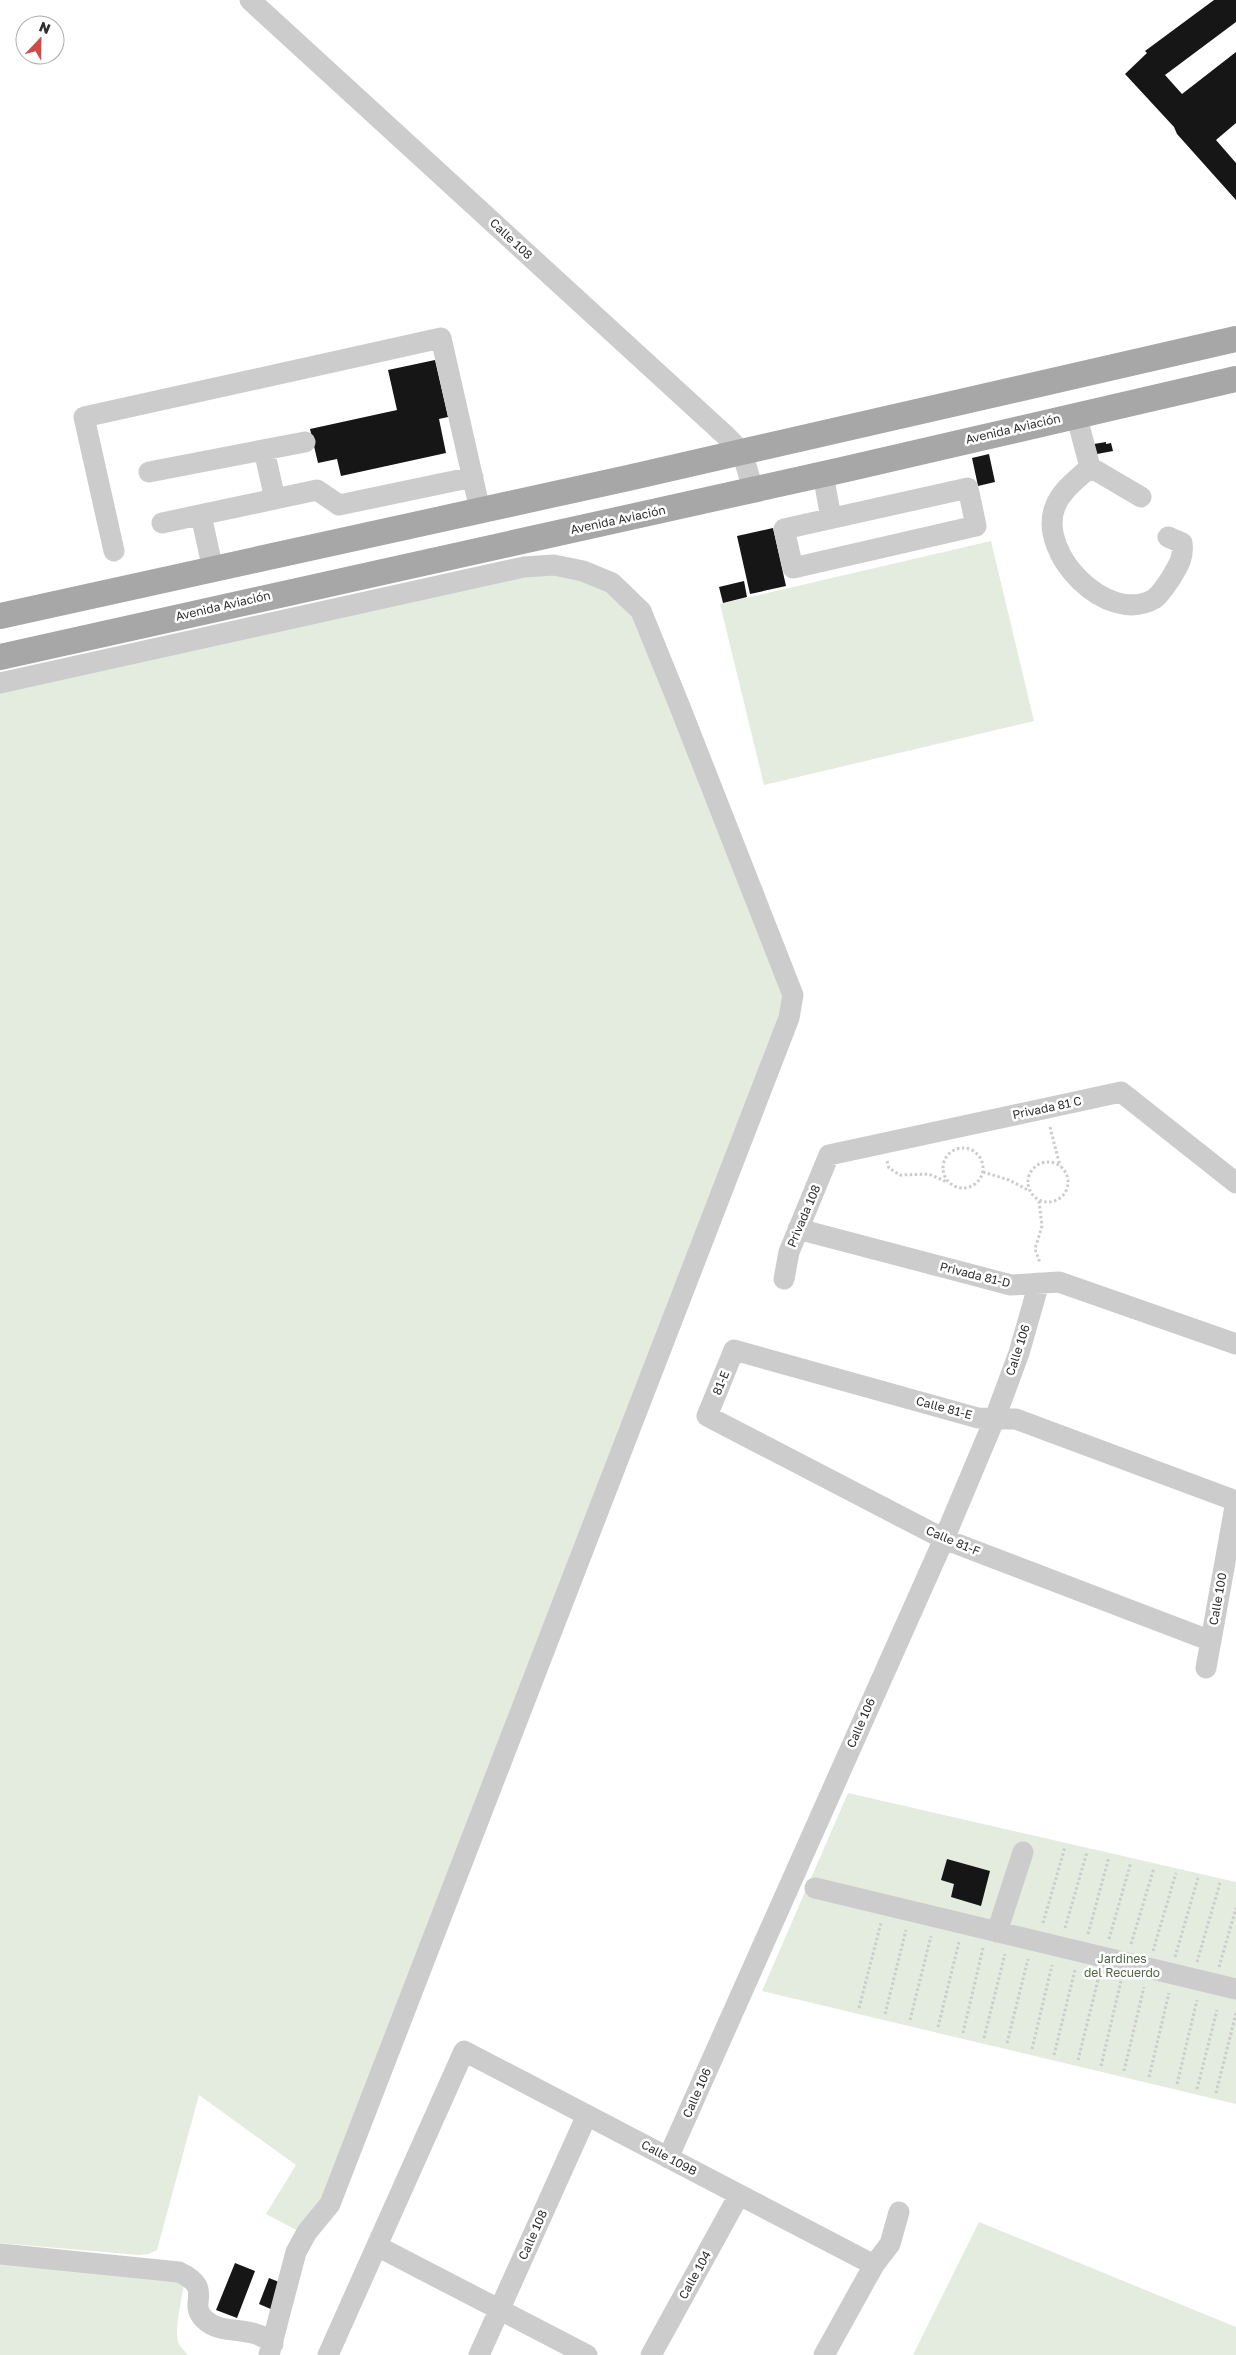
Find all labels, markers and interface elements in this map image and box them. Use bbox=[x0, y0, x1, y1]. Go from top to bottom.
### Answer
north arrow bbox=[15, 15, 65, 65]
text: N bbox=[37, 18, 53, 37]
street label: Calle 108 bbox=[487, 215, 536, 262]
street label: Avenida Aviación bbox=[964, 410, 1062, 447]
street label: Avenida Aviación bbox=[569, 502, 667, 537]
street label: Avenida Aviación bbox=[174, 587, 272, 624]
street label: Privada 81 C bbox=[1011, 1093, 1083, 1122]
street label: Privada 108 bbox=[784, 1182, 823, 1249]
street label: Privada 81-D bbox=[938, 1259, 1012, 1291]
street label: Calle 106 bbox=[1002, 1322, 1033, 1377]
street label: 81-E bbox=[709, 1368, 732, 1397]
street label: Calle 81-E bbox=[914, 1393, 974, 1422]
street label: Calle 81-F bbox=[924, 1522, 983, 1559]
street label: Calle 100 bbox=[1206, 1571, 1230, 1626]
street label: Calle 106 bbox=[843, 1696, 878, 1750]
park label: Jardines del Recuerdo bbox=[1084, 1951, 1160, 1980]
street label: Calle 106 bbox=[679, 2066, 714, 2120]
street label: Calle 109B bbox=[639, 2137, 700, 2179]
street label: Calle 108 bbox=[515, 2208, 550, 2262]
street label: Calle 104 bbox=[675, 2248, 714, 2302]

